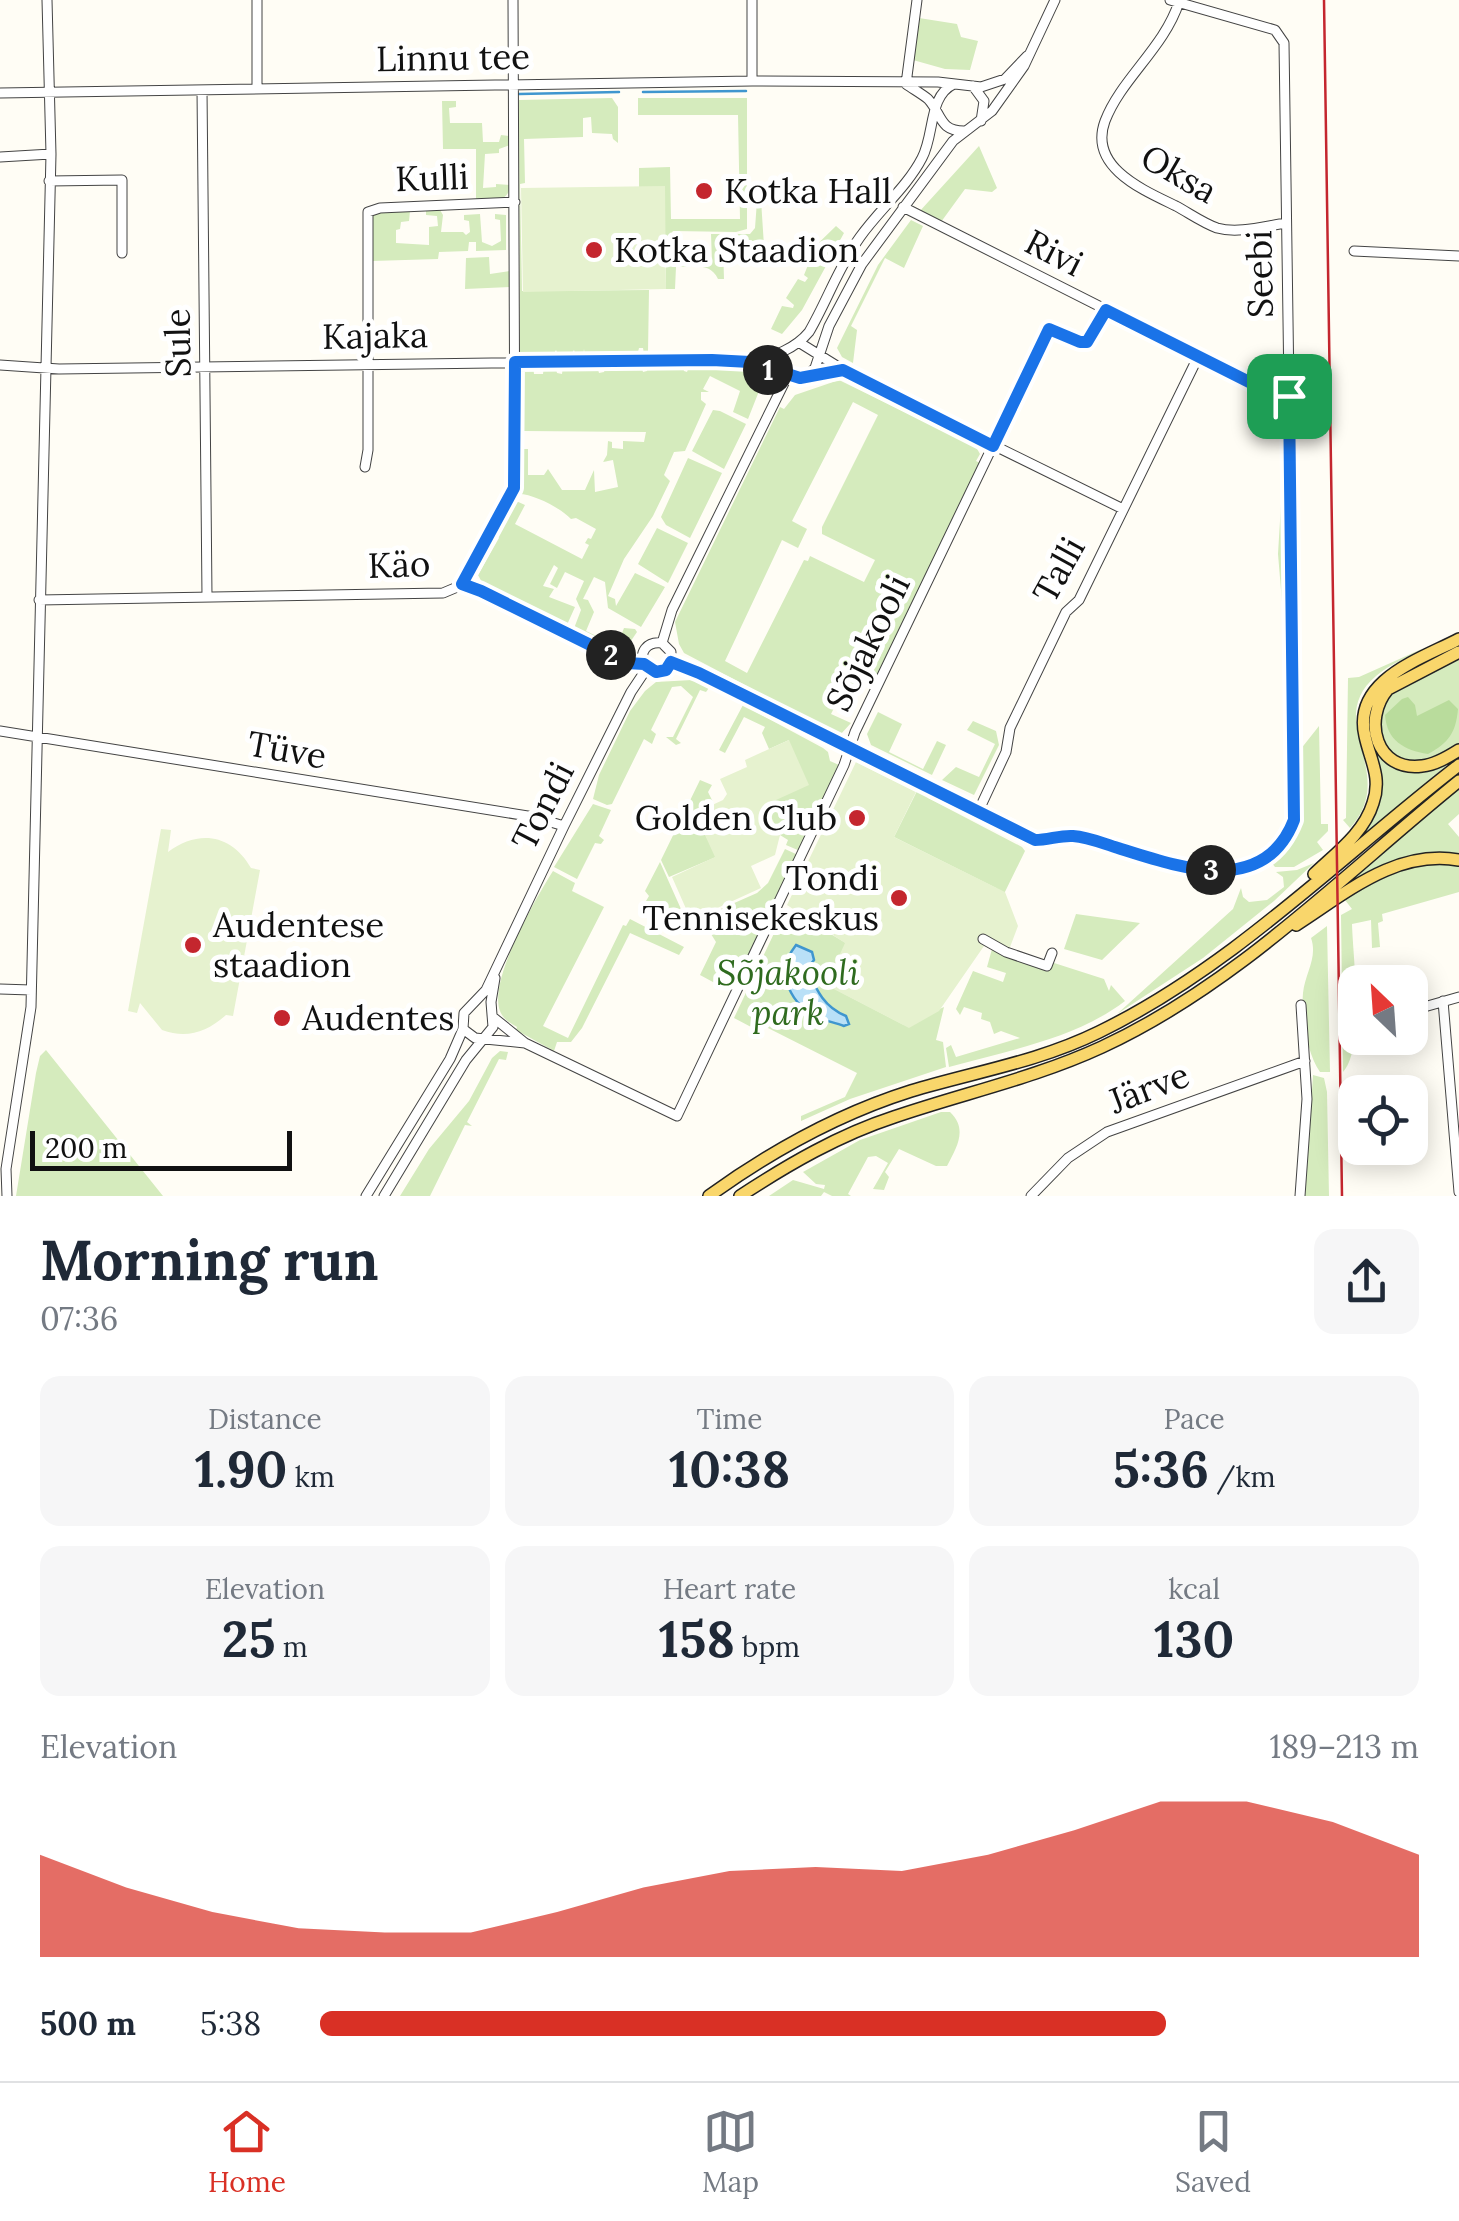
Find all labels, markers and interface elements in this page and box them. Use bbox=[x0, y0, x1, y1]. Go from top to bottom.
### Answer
street label: Linnu tee bbox=[376, 34, 530, 81]
street label: Oksa bbox=[1133, 134, 1226, 213]
street label: Kulli bbox=[395, 154, 469, 201]
place label: Kotka Hall bbox=[724, 168, 892, 213]
marker: Kotka Hall bbox=[693, 180, 715, 202]
street label: Rivi bbox=[1018, 219, 1091, 286]
place label: Kotka Staadion bbox=[614, 227, 859, 272]
street label: Seebi bbox=[1236, 230, 1283, 318]
marker: Kotka Staadion bbox=[583, 239, 605, 261]
street label: Sule bbox=[154, 308, 201, 378]
street label: Kajaka bbox=[322, 312, 428, 359]
pin: 1 bbox=[743, 345, 793, 395]
text: 1 bbox=[762, 352, 774, 388]
pin bbox=[1247, 354, 1332, 439]
icon: arrive bbox=[1262, 369, 1317, 424]
street label: Talli bbox=[1022, 529, 1095, 611]
street label: Käo bbox=[367, 541, 431, 588]
street label: Sõjakooli bbox=[815, 567, 920, 718]
pin: 2 bbox=[586, 630, 636, 680]
text: 2 bbox=[604, 637, 618, 673]
street label: Tüve bbox=[244, 720, 330, 779]
street label: Tondi bbox=[501, 754, 584, 857]
place label: Golden Club bbox=[635, 795, 837, 840]
marker: Golden Club bbox=[846, 807, 868, 829]
pin: 3 bbox=[1186, 845, 1236, 895]
text: 3 bbox=[1203, 852, 1219, 888]
place label: Tondi Tennisekeskus bbox=[642, 855, 879, 940]
marker: Tondi Tennisekeskus bbox=[888, 887, 910, 909]
place label: Audentese staadion bbox=[212, 902, 384, 987]
marker: Audentese staadion bbox=[182, 934, 204, 956]
park label: Sõjakooli park bbox=[716, 950, 860, 1035]
north arrow bbox=[1338, 965, 1428, 1055]
map controls bbox=[1338, 965, 1428, 1165]
place label: Audentes bbox=[301, 995, 454, 1040]
marker: Audentes bbox=[271, 1007, 293, 1029]
street label: Järve bbox=[1101, 1052, 1195, 1124]
button: locate bbox=[1338, 1075, 1428, 1165]
scale bar bbox=[30, 1126, 292, 1170]
text: 200 m bbox=[45, 1130, 127, 1166]
text: Morning run bbox=[40, 1225, 378, 1295]
button: share bbox=[1314, 1229, 1419, 1334]
text: 07:36 bbox=[40, 1298, 118, 1339]
text: Distance bbox=[208, 1401, 322, 1437]
text: Time bbox=[696, 1401, 762, 1437]
text: Pace bbox=[1164, 1401, 1225, 1437]
text: 1.90 bbox=[195, 1437, 287, 1501]
text: 10:38 bbox=[669, 1437, 790, 1501]
text: 5:36 bbox=[1113, 1437, 1209, 1501]
text: km bbox=[287, 1459, 335, 1495]
text: /km bbox=[1209, 1459, 1276, 1495]
text: Elevation bbox=[205, 1571, 325, 1607]
text: Heart rate bbox=[663, 1571, 796, 1607]
text: kcal bbox=[1168, 1571, 1220, 1607]
text: 25 bbox=[222, 1607, 275, 1671]
text: 158 bbox=[659, 1607, 735, 1671]
text: 130 bbox=[1154, 1607, 1234, 1671]
text: m bbox=[275, 1629, 308, 1665]
text: bpm bbox=[735, 1629, 800, 1665]
text: Elevation bbox=[40, 1726, 177, 1767]
text: 189–213 m bbox=[1270, 1726, 1419, 1767]
text: 500 m bbox=[40, 2003, 136, 2044]
text: 5:38 bbox=[200, 2003, 261, 2044]
tab: Home bbox=[208, 2104, 286, 2200]
tab: Map bbox=[702, 2104, 759, 2200]
tab: Saved bbox=[1175, 2104, 1251, 2200]

